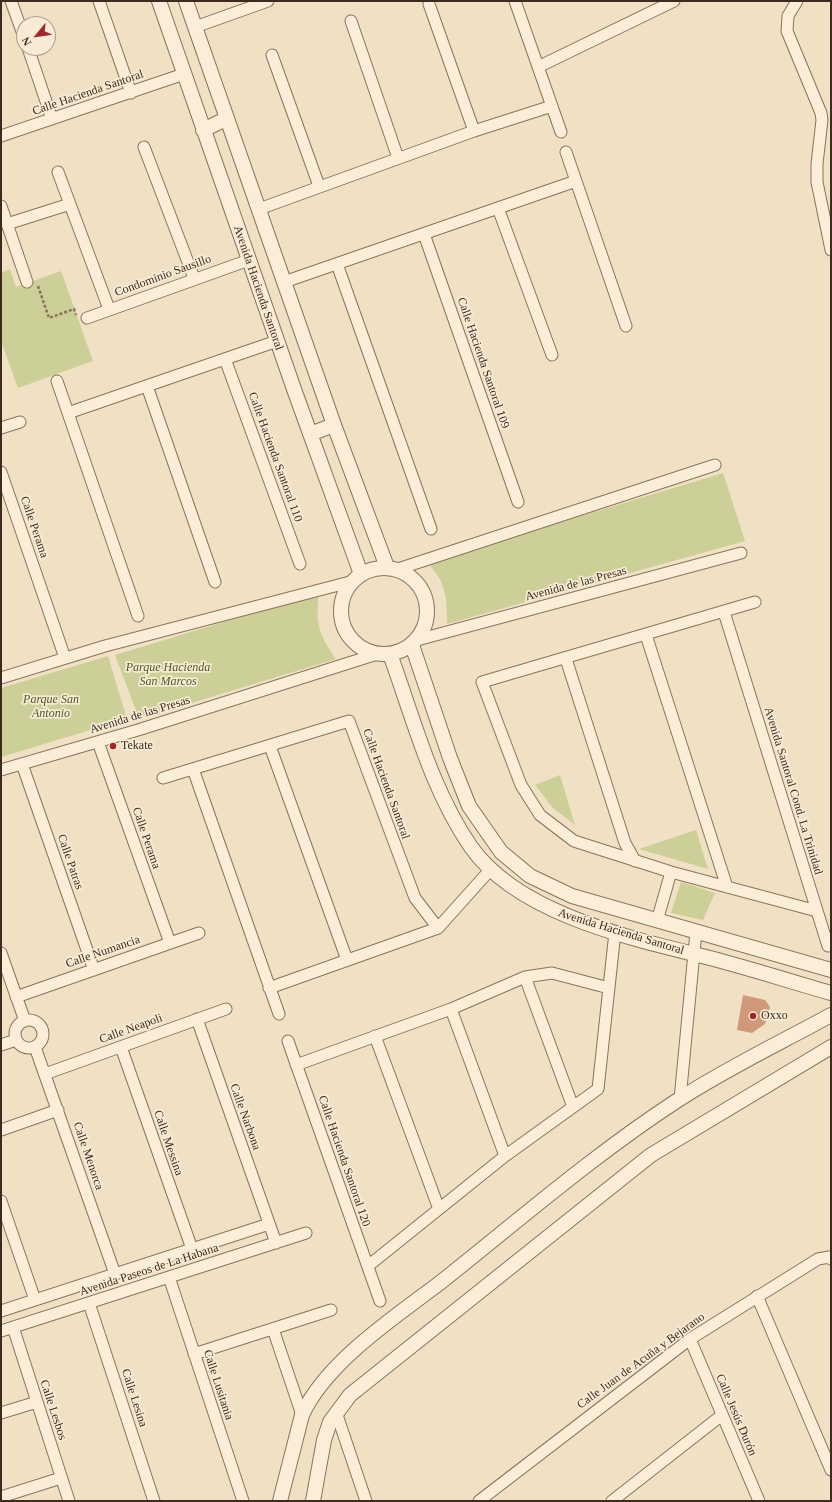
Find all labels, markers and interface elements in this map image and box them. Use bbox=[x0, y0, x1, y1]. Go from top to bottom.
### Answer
north arrow bbox=[16, 16, 56, 56]
text: N bbox=[19, 35, 34, 48]
street label: Calle Hacienda Santoral bbox=[31, 67, 145, 119]
street label: Avenida Hacienda Santoral bbox=[230, 224, 286, 352]
street label: Condominio Sausillo bbox=[113, 252, 213, 300]
street label: Calle Hacienda Santoral 109 bbox=[454, 296, 512, 430]
street label: Calle Hacienda Santoral 110 bbox=[245, 390, 305, 524]
street label: Calle Perama bbox=[17, 494, 51, 560]
street label: Avenida de las Presas bbox=[524, 564, 628, 604]
park label: Parque Hacienda San Marcos bbox=[126, 661, 210, 689]
park label: Parque San Antonio bbox=[23, 693, 79, 721]
street label: Avenida de las Presas bbox=[88, 693, 192, 737]
street label: Avenida Santoral Cond. La Trinidad bbox=[761, 706, 825, 876]
street label: Calle Hacienda Santoral bbox=[359, 727, 413, 841]
place label: Tekate bbox=[121, 739, 153, 753]
marker: Tekate bbox=[108, 741, 118, 751]
street label: Calle Perama bbox=[129, 805, 163, 871]
street label: Calle Patras bbox=[54, 832, 86, 892]
street label: Avenida Hacienda Santoral bbox=[556, 906, 686, 958]
street label: Calle Numancia bbox=[64, 933, 142, 971]
place label: Oxxo bbox=[761, 1009, 788, 1023]
street label: Calle Neapoli bbox=[97, 1011, 165, 1047]
marker: Oxxo bbox=[748, 1011, 758, 1021]
street label: Calle Narbona bbox=[226, 1082, 264, 1152]
street label: Calle Hacienda Santoral 120 bbox=[315, 1094, 373, 1228]
street label: Calle Messina bbox=[150, 1108, 186, 1178]
street label: Calle Menorca bbox=[70, 1120, 106, 1192]
street label: Avenida Paseos de La Habana bbox=[78, 1241, 220, 1299]
street label: Calle Juan de Acuña y Bejarano bbox=[574, 1310, 708, 1412]
street label: Calle Lusitania bbox=[200, 1348, 236, 1422]
street label: Calle Lesina bbox=[118, 1367, 150, 1429]
street label: Calle Jesús Durón bbox=[712, 1372, 760, 1458]
street label: Calle Lesbos bbox=[37, 1378, 69, 1442]

